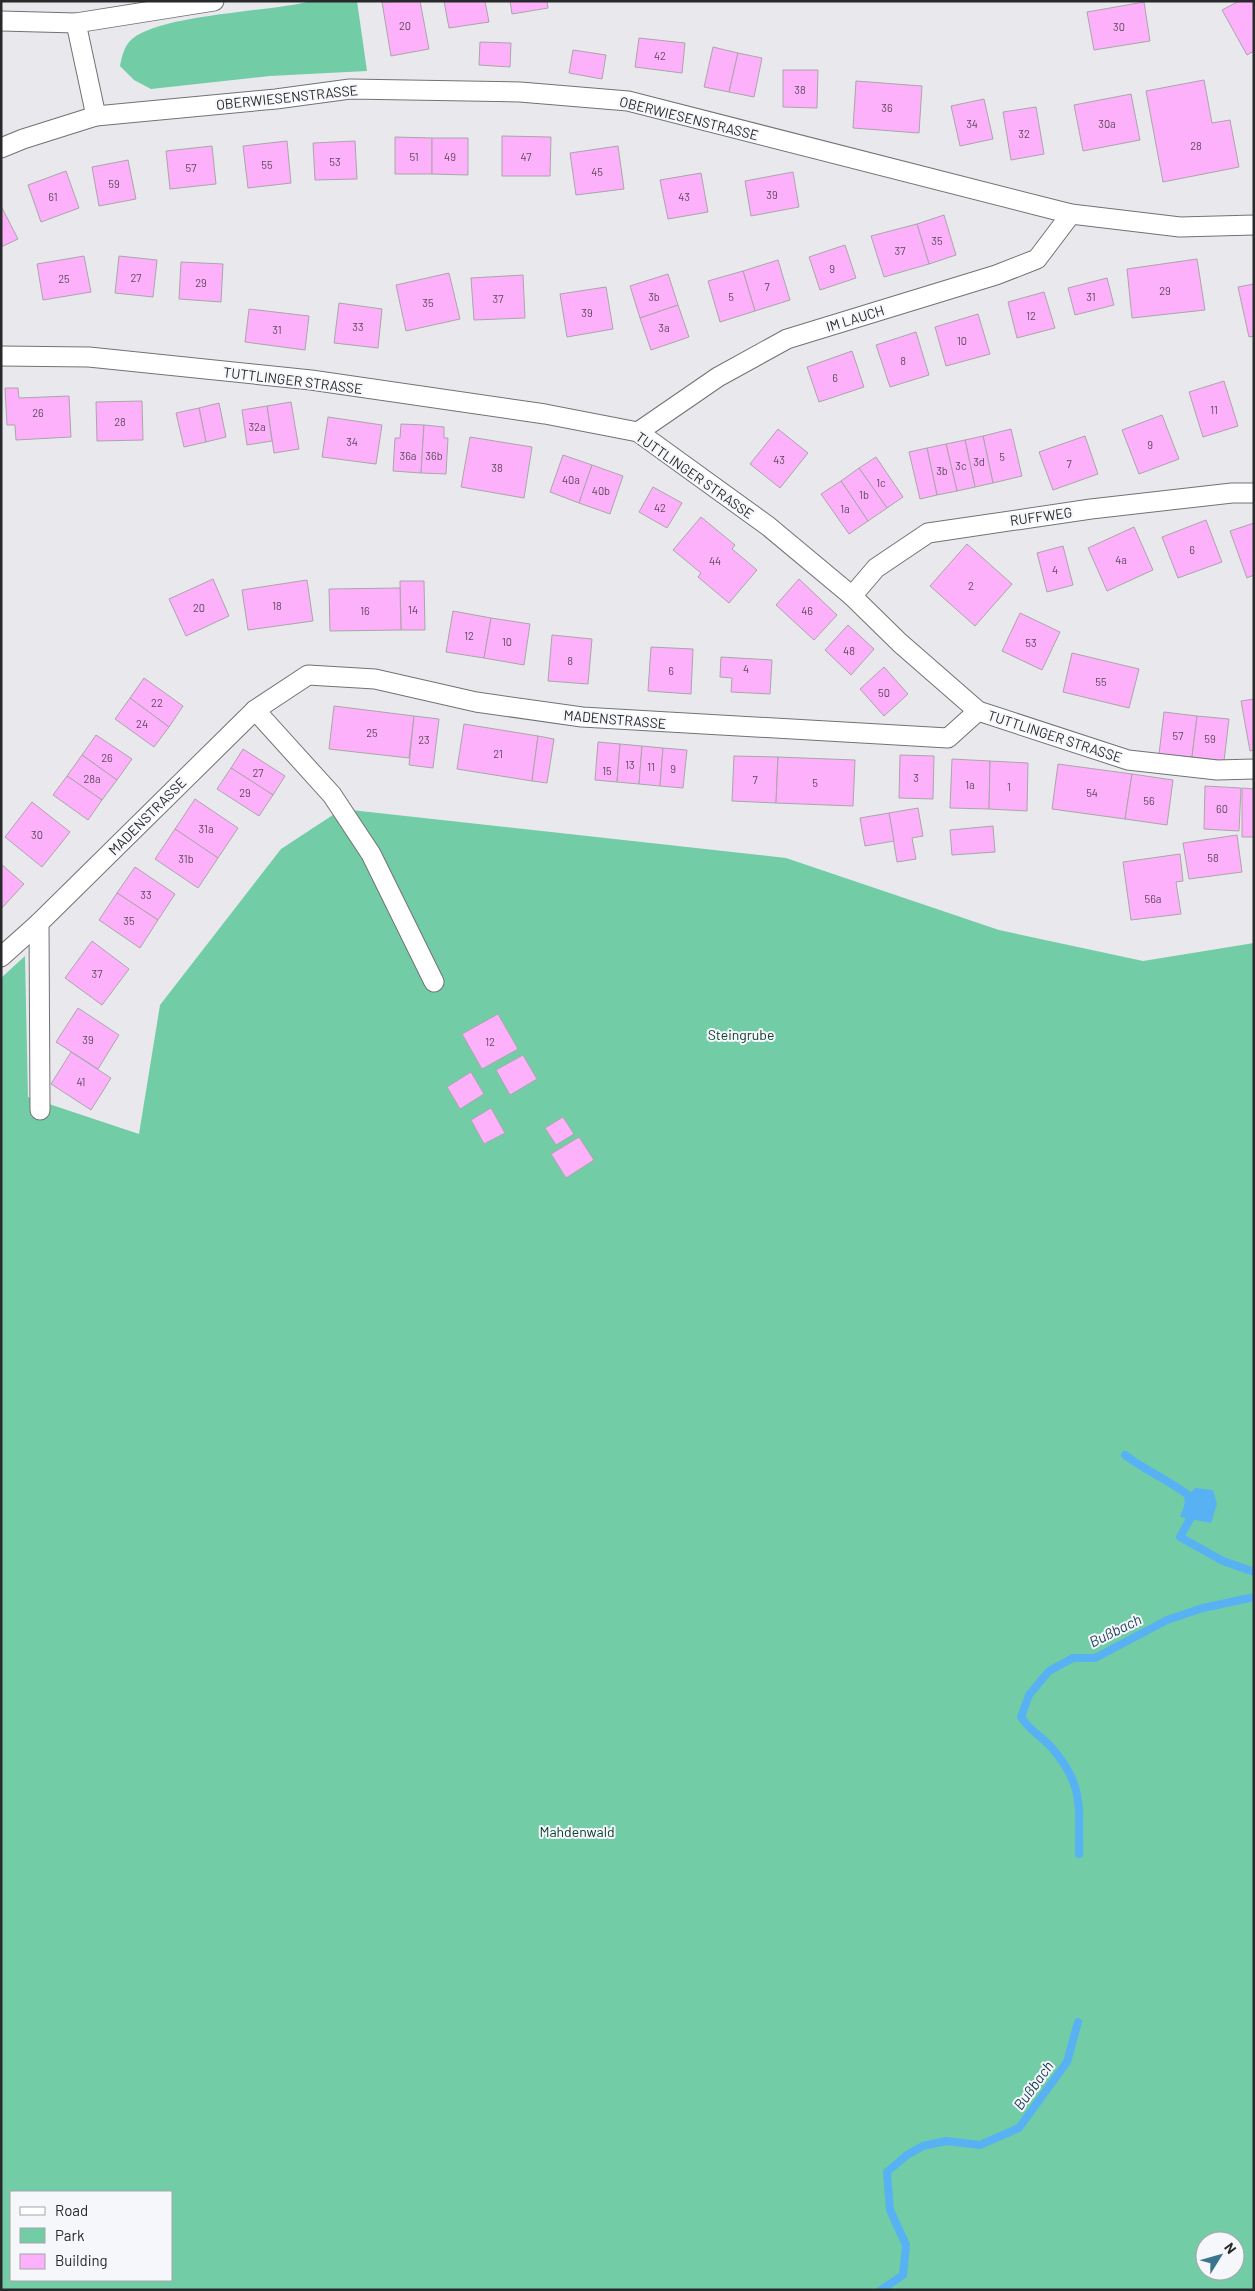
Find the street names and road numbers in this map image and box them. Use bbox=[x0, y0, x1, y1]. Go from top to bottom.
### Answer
street label: OBERWIESENSTRASSE bbox=[215, 81, 359, 113]
street label: OBERWIESENSTRASSE bbox=[618, 92, 760, 144]
street label: IM LAUCH bbox=[824, 301, 886, 335]
street label: TUTTLINGER STRASSE bbox=[222, 363, 364, 397]
street label: TUTTLINGER STRASSE bbox=[633, 428, 757, 522]
street label: RUFFWEG bbox=[1009, 503, 1073, 529]
street label: MADENSTRASSE bbox=[563, 706, 667, 732]
street label: TUTTLINGER STRASSE bbox=[986, 706, 1124, 766]
street label: MADENSTRASSE bbox=[105, 774, 189, 858]

